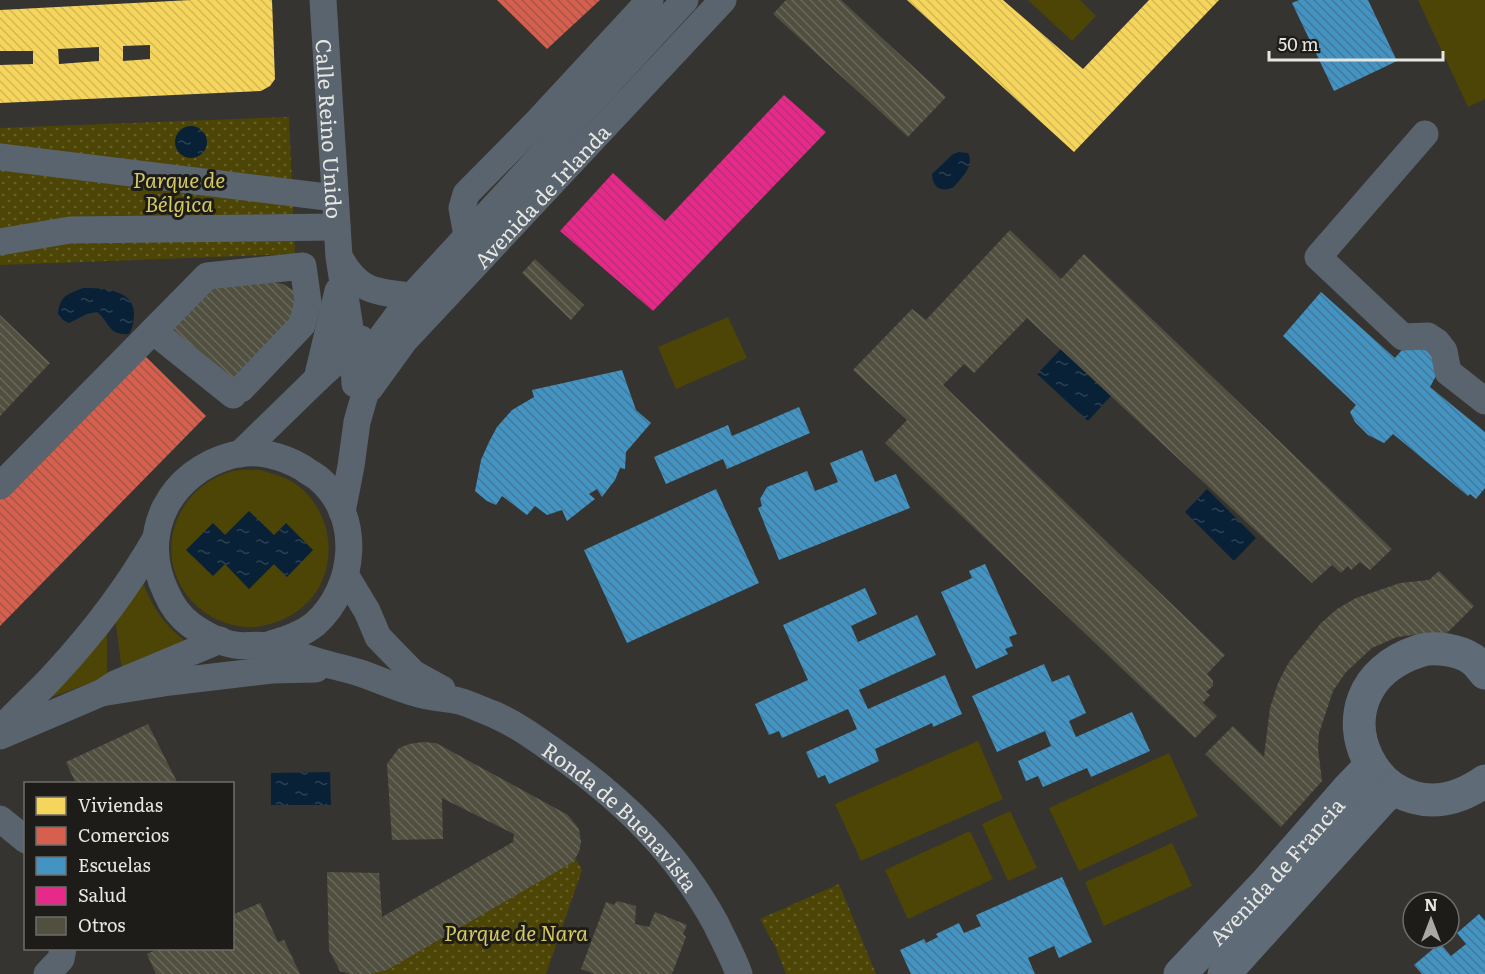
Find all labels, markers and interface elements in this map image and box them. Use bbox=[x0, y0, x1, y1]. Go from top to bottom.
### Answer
scale bar bbox=[1269, 24, 1443, 62]
text: 50 m bbox=[1278, 30, 1319, 57]
street label: Calle Reino Unido bbox=[310, 38, 352, 220]
street label: Avenida de Irlanda bbox=[465, 115, 616, 274]
park label: Parque de Bélgica bbox=[133, 163, 225, 218]
street label: Ronda de Buenavista bbox=[537, 733, 707, 898]
legend bbox=[24, 782, 234, 950]
street label: Avenida de Francia bbox=[1201, 789, 1351, 951]
text: Viviendas bbox=[78, 791, 163, 818]
text: Comercios bbox=[78, 821, 169, 848]
text: Escuelas bbox=[78, 851, 151, 878]
text: Salud bbox=[78, 881, 126, 908]
north arrow bbox=[1401, 890, 1461, 950]
text: N bbox=[1424, 892, 1438, 916]
text: Otros bbox=[78, 911, 125, 938]
park label: Parque de Nara bbox=[444, 916, 588, 947]

